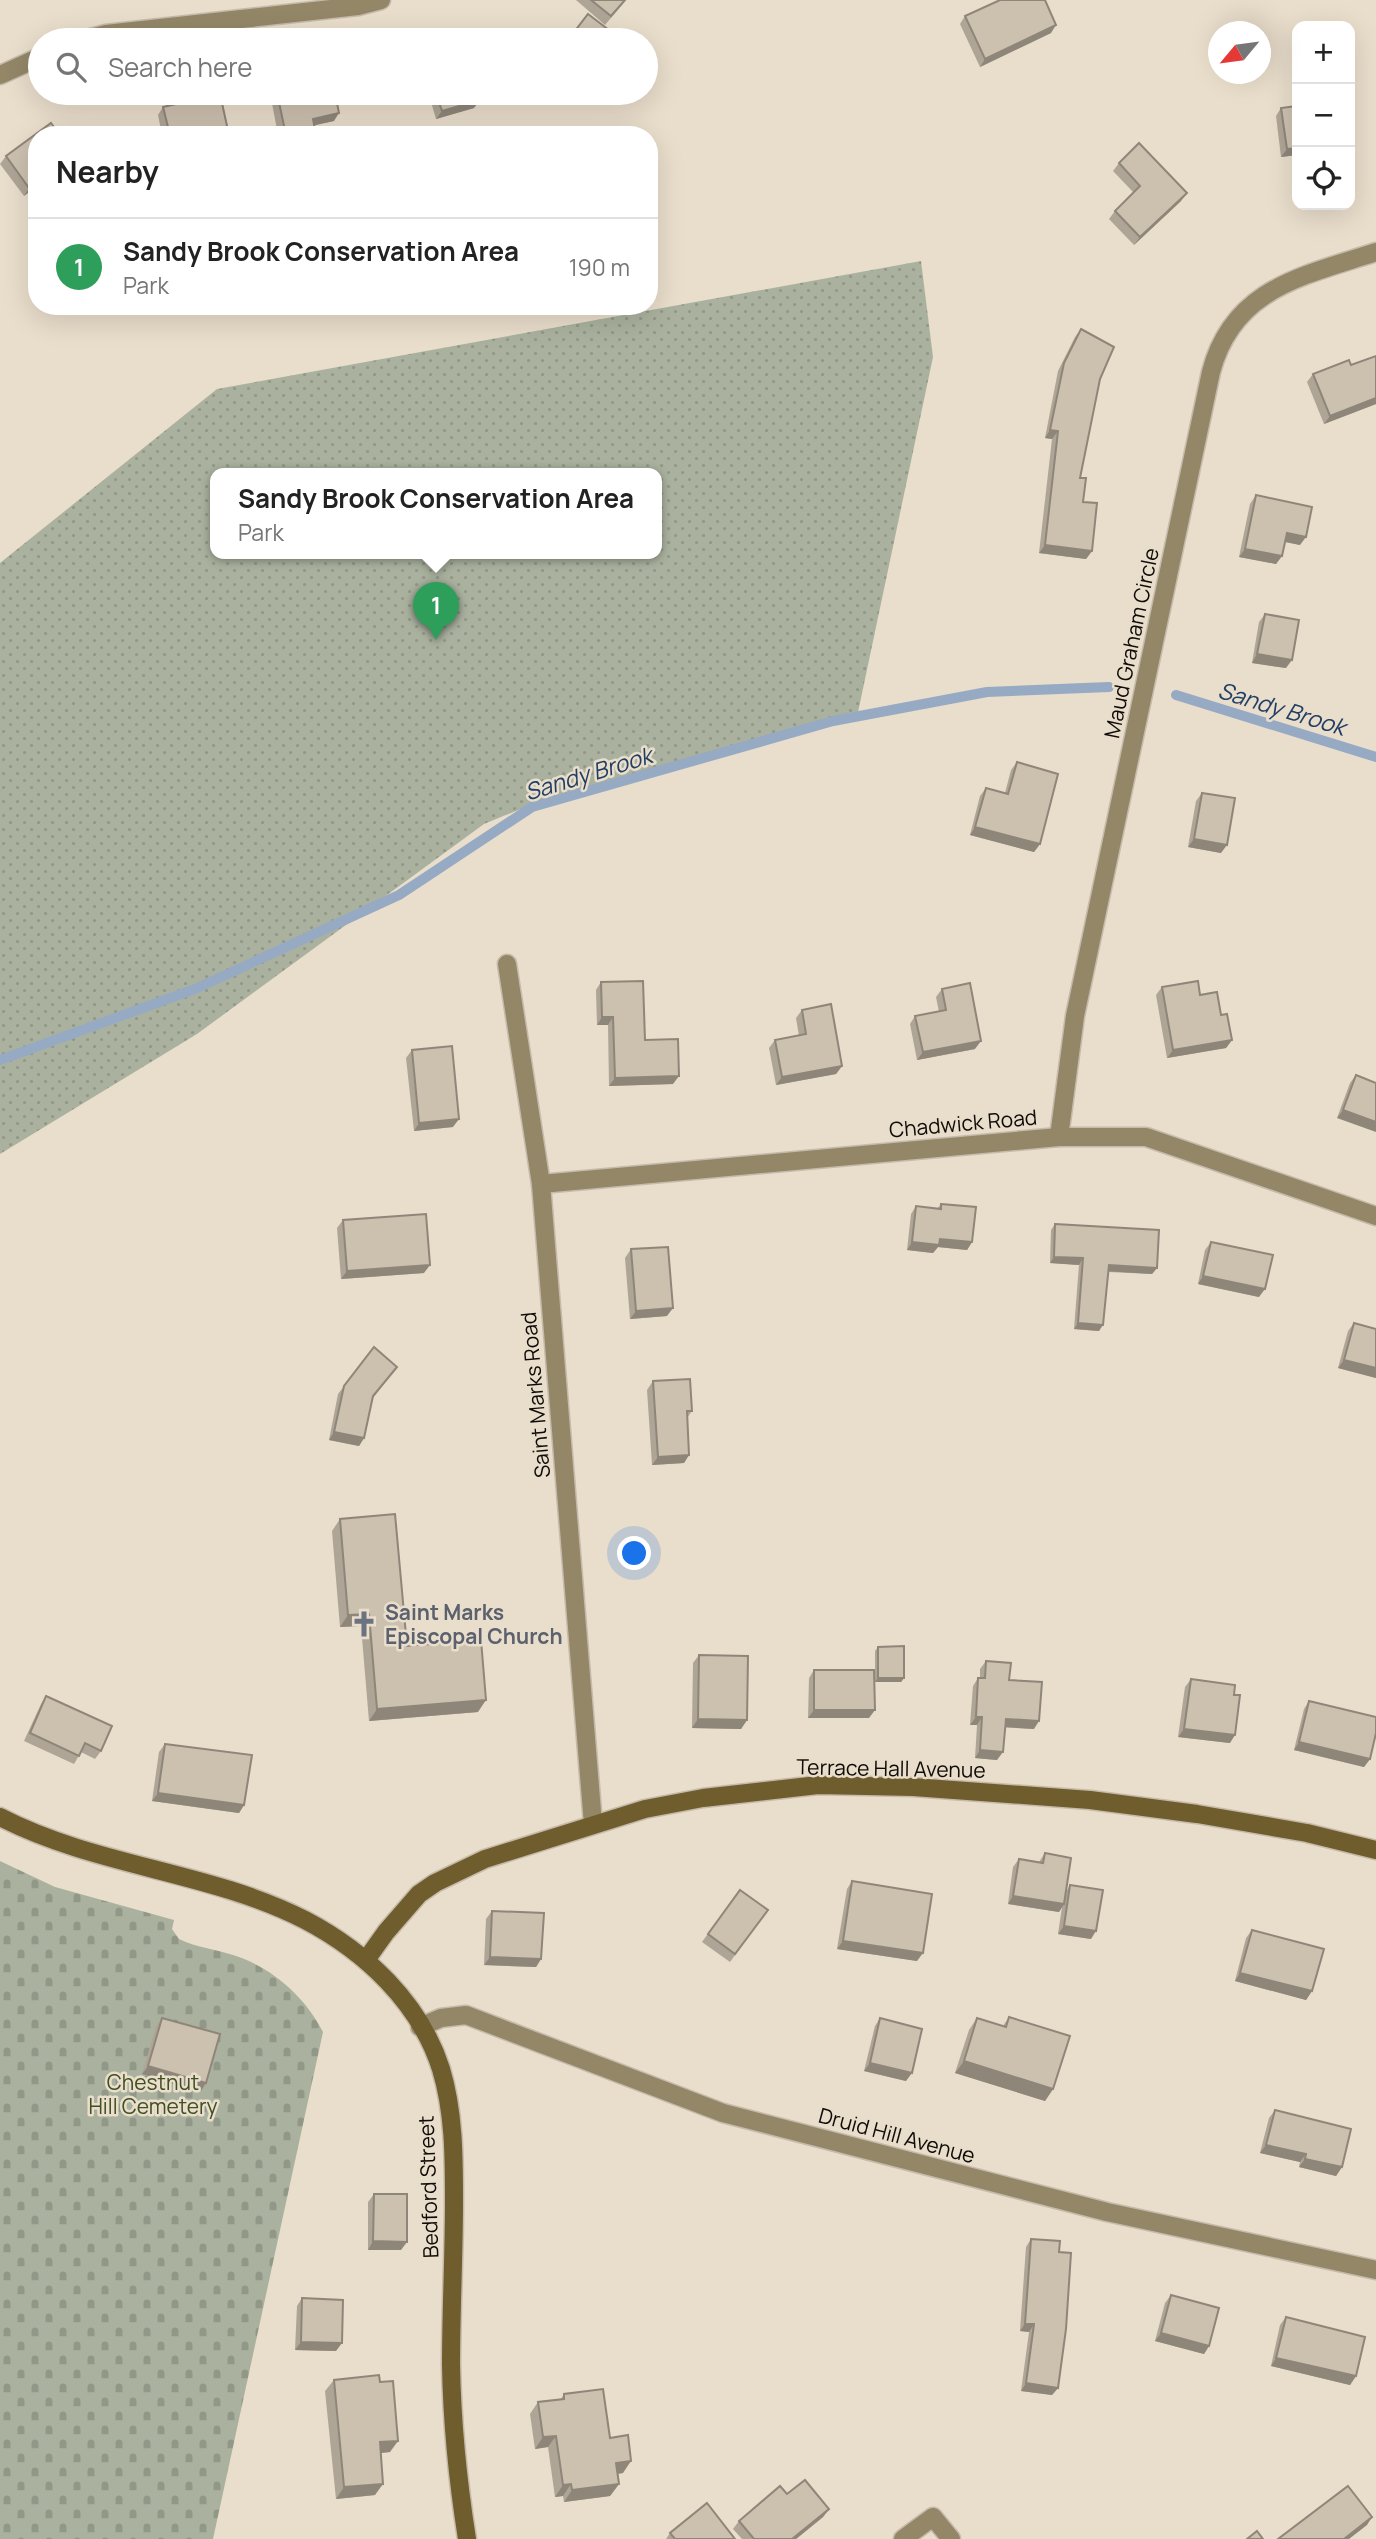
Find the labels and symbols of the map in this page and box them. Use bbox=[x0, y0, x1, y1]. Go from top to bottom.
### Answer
north arrow bbox=[1208, 21, 1271, 84]
street label: Maud Graham Circle bbox=[1097, 545, 1165, 741]
pin: 1 bbox=[413, 582, 459, 640]
water label: Sandy Brook bbox=[1214, 673, 1353, 744]
water label: Sandy Brook bbox=[520, 737, 659, 808]
street label: Chadwick Road bbox=[888, 1103, 1038, 1143]
street label: Saint Marks Road bbox=[514, 1311, 556, 1479]
your location bbox=[617, 1536, 651, 1570]
place label: Saint Marks Episcopal Church bbox=[385, 1598, 563, 1650]
church icon: Saint Marks Episcopal Church bbox=[349, 1609, 379, 1639]
street label: Terrace Hall Avenue bbox=[796, 1752, 986, 1784]
park label: Chestnut Hill Cemetery bbox=[88, 2068, 218, 2120]
street label: Druid Hill Avenue bbox=[816, 2101, 978, 2169]
street label: Bedford Street bbox=[412, 2115, 444, 2259]

